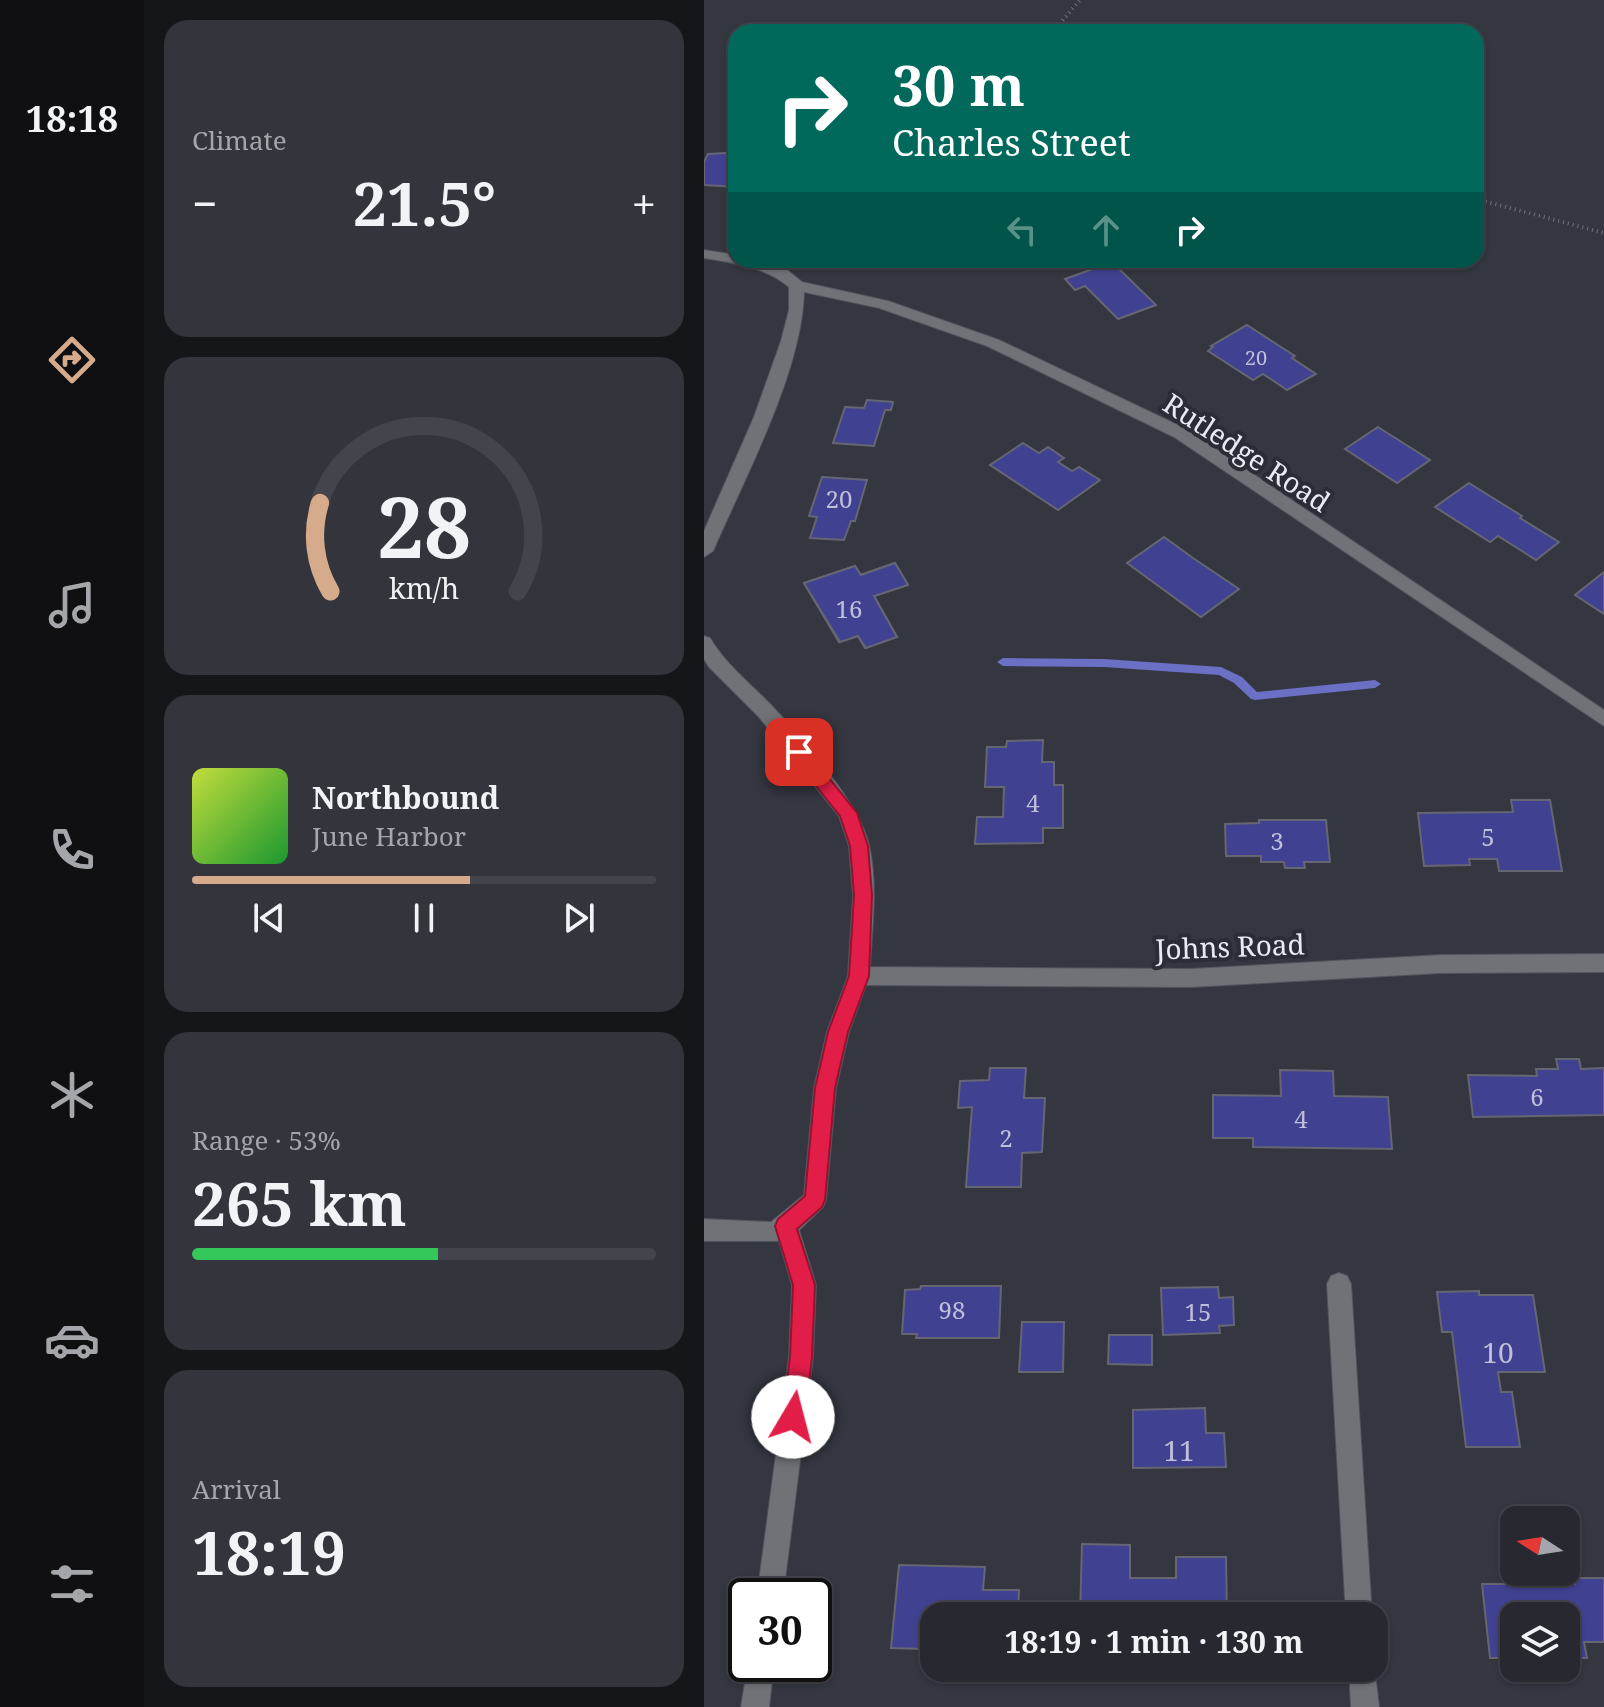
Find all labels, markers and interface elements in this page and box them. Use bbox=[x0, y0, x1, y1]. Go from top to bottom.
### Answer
text: 30 m bbox=[892, 46, 1025, 122]
icon: right bbox=[760, 56, 864, 160]
text: 18:18 bbox=[26, 94, 118, 143]
text: Charles Street bbox=[892, 118, 1131, 167]
text: Climate bbox=[192, 122, 287, 158]
text: 21.5° bbox=[353, 162, 496, 244]
text: − bbox=[192, 173, 217, 233]
text: + bbox=[631, 173, 656, 233]
icon: left bbox=[1000, 208, 1044, 252]
icon: ahead bbox=[1084, 208, 1128, 252]
icon: right bbox=[1168, 208, 1212, 252]
icon: directions bbox=[44, 332, 100, 388]
house number: 20 bbox=[1245, 344, 1267, 371]
street label: Rutledge Road bbox=[1156, 384, 1338, 520]
text: 28 bbox=[377, 469, 471, 582]
house number: 20 bbox=[826, 482, 852, 515]
text: km/h bbox=[389, 568, 459, 607]
icon: music bbox=[44, 577, 100, 633]
house number: 16 bbox=[836, 592, 862, 625]
pin bbox=[765, 718, 833, 786]
icon: arrive bbox=[777, 730, 821, 774]
text: Northbound bbox=[312, 777, 499, 818]
house number: 4 bbox=[1026, 786, 1040, 819]
text: June Harbor bbox=[312, 818, 466, 854]
house number: 5 bbox=[1481, 820, 1495, 853]
icon: phone bbox=[44, 822, 100, 878]
house number: 3 bbox=[1270, 824, 1284, 857]
icon: previous bbox=[247, 896, 291, 940]
icon: pause bbox=[402, 896, 446, 940]
icon: next bbox=[557, 896, 601, 940]
street label: Johns Road bbox=[1154, 924, 1305, 968]
icon: climate bbox=[44, 1067, 100, 1123]
house number: 6 bbox=[1530, 1080, 1544, 1113]
house number: 4 bbox=[1294, 1102, 1308, 1135]
house number: 2 bbox=[999, 1121, 1013, 1154]
text: Range · 53% bbox=[192, 1122, 341, 1158]
text: 265 km bbox=[192, 1162, 407, 1244]
house number: 98 bbox=[939, 1293, 965, 1326]
house number: 15 bbox=[1185, 1295, 1211, 1328]
icon: car bbox=[44, 1312, 100, 1368]
house number: 10 bbox=[1482, 1333, 1514, 1371]
position arrow bbox=[751, 1375, 835, 1459]
house number: 11 bbox=[1163, 1431, 1195, 1469]
text: Arrival bbox=[192, 1471, 281, 1507]
north arrow bbox=[1500, 1506, 1580, 1586]
map controls bbox=[1500, 1506, 1580, 1682]
text: 18:19 bbox=[192, 1511, 346, 1593]
icon: filters bbox=[44, 1556, 100, 1612]
speed limit sign: 30 bbox=[728, 1578, 832, 1682]
button: layers bbox=[1500, 1602, 1580, 1682]
text: 18:19 · 1 min · 130 m bbox=[1005, 1621, 1303, 1662]

